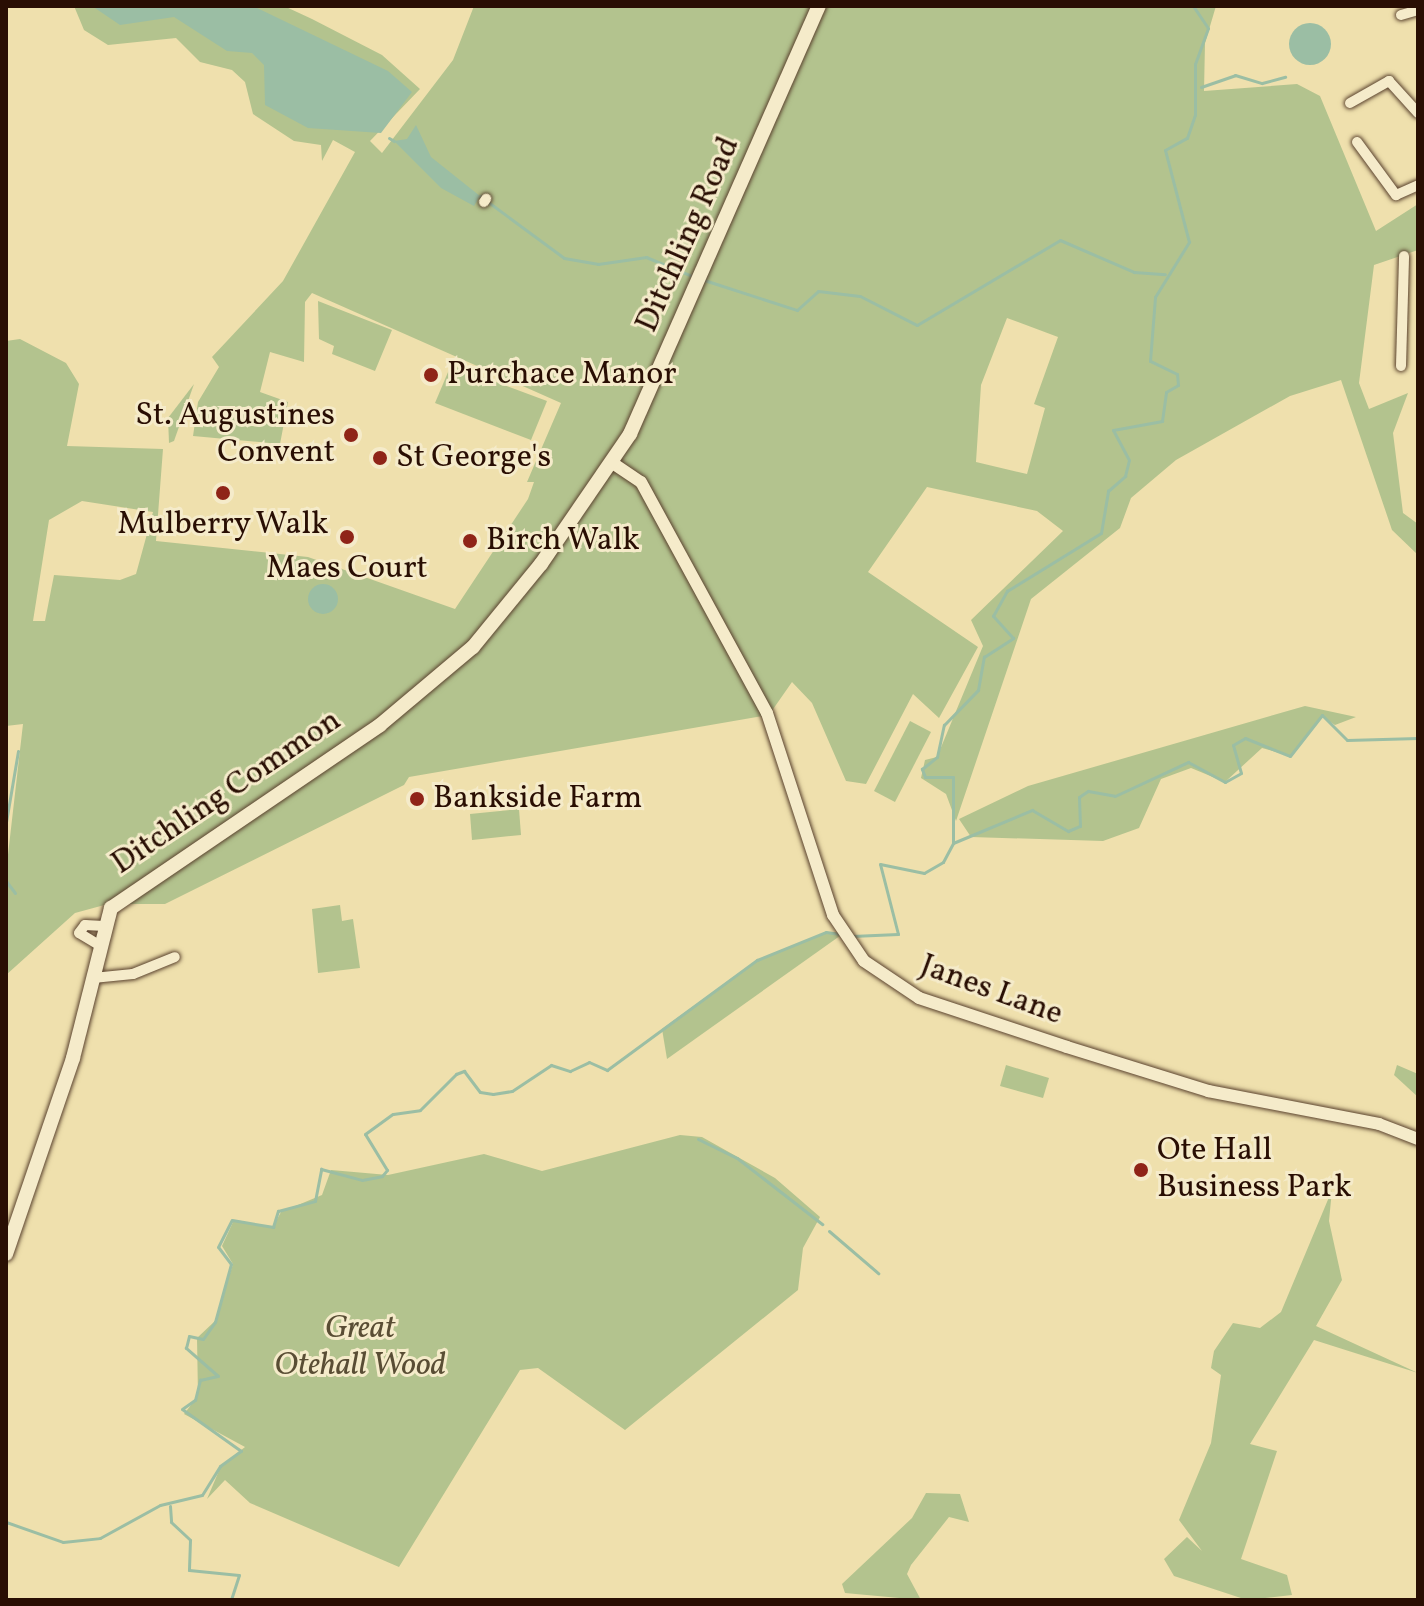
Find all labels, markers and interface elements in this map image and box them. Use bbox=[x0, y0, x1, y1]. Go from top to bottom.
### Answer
street label: Ditchling Road bbox=[629, 131, 749, 339]
place label: Purchace Manor bbox=[447, 356, 677, 394]
marker: Purchace Manor bbox=[422, 366, 440, 384]
place label: St. Augustines Convent bbox=[135, 398, 335, 473]
marker: St. Augustines Convent bbox=[342, 426, 360, 444]
place label: St George's bbox=[396, 439, 551, 477]
marker: St George's bbox=[371, 449, 389, 467]
marker: Mulberry Walk bbox=[214, 484, 232, 502]
place label: Mulberry Walk bbox=[117, 506, 329, 544]
place label: Birch Walk bbox=[486, 522, 641, 560]
marker: Maes Court bbox=[338, 528, 356, 546]
marker: Birch Walk bbox=[461, 532, 479, 550]
place label: Maes Court bbox=[266, 550, 428, 588]
street label: Ditchling Common bbox=[105, 702, 349, 884]
place label: Bankside Farm bbox=[433, 780, 642, 818]
marker: Bankside Farm bbox=[408, 790, 426, 808]
street label: Janes Lane bbox=[914, 947, 1068, 1035]
place label: Ote Hall Business Park bbox=[1157, 1133, 1352, 1208]
marker: Ote Hall Business Park bbox=[1132, 1161, 1150, 1179]
park label: Great Otehall Wood bbox=[274, 1311, 446, 1386]

